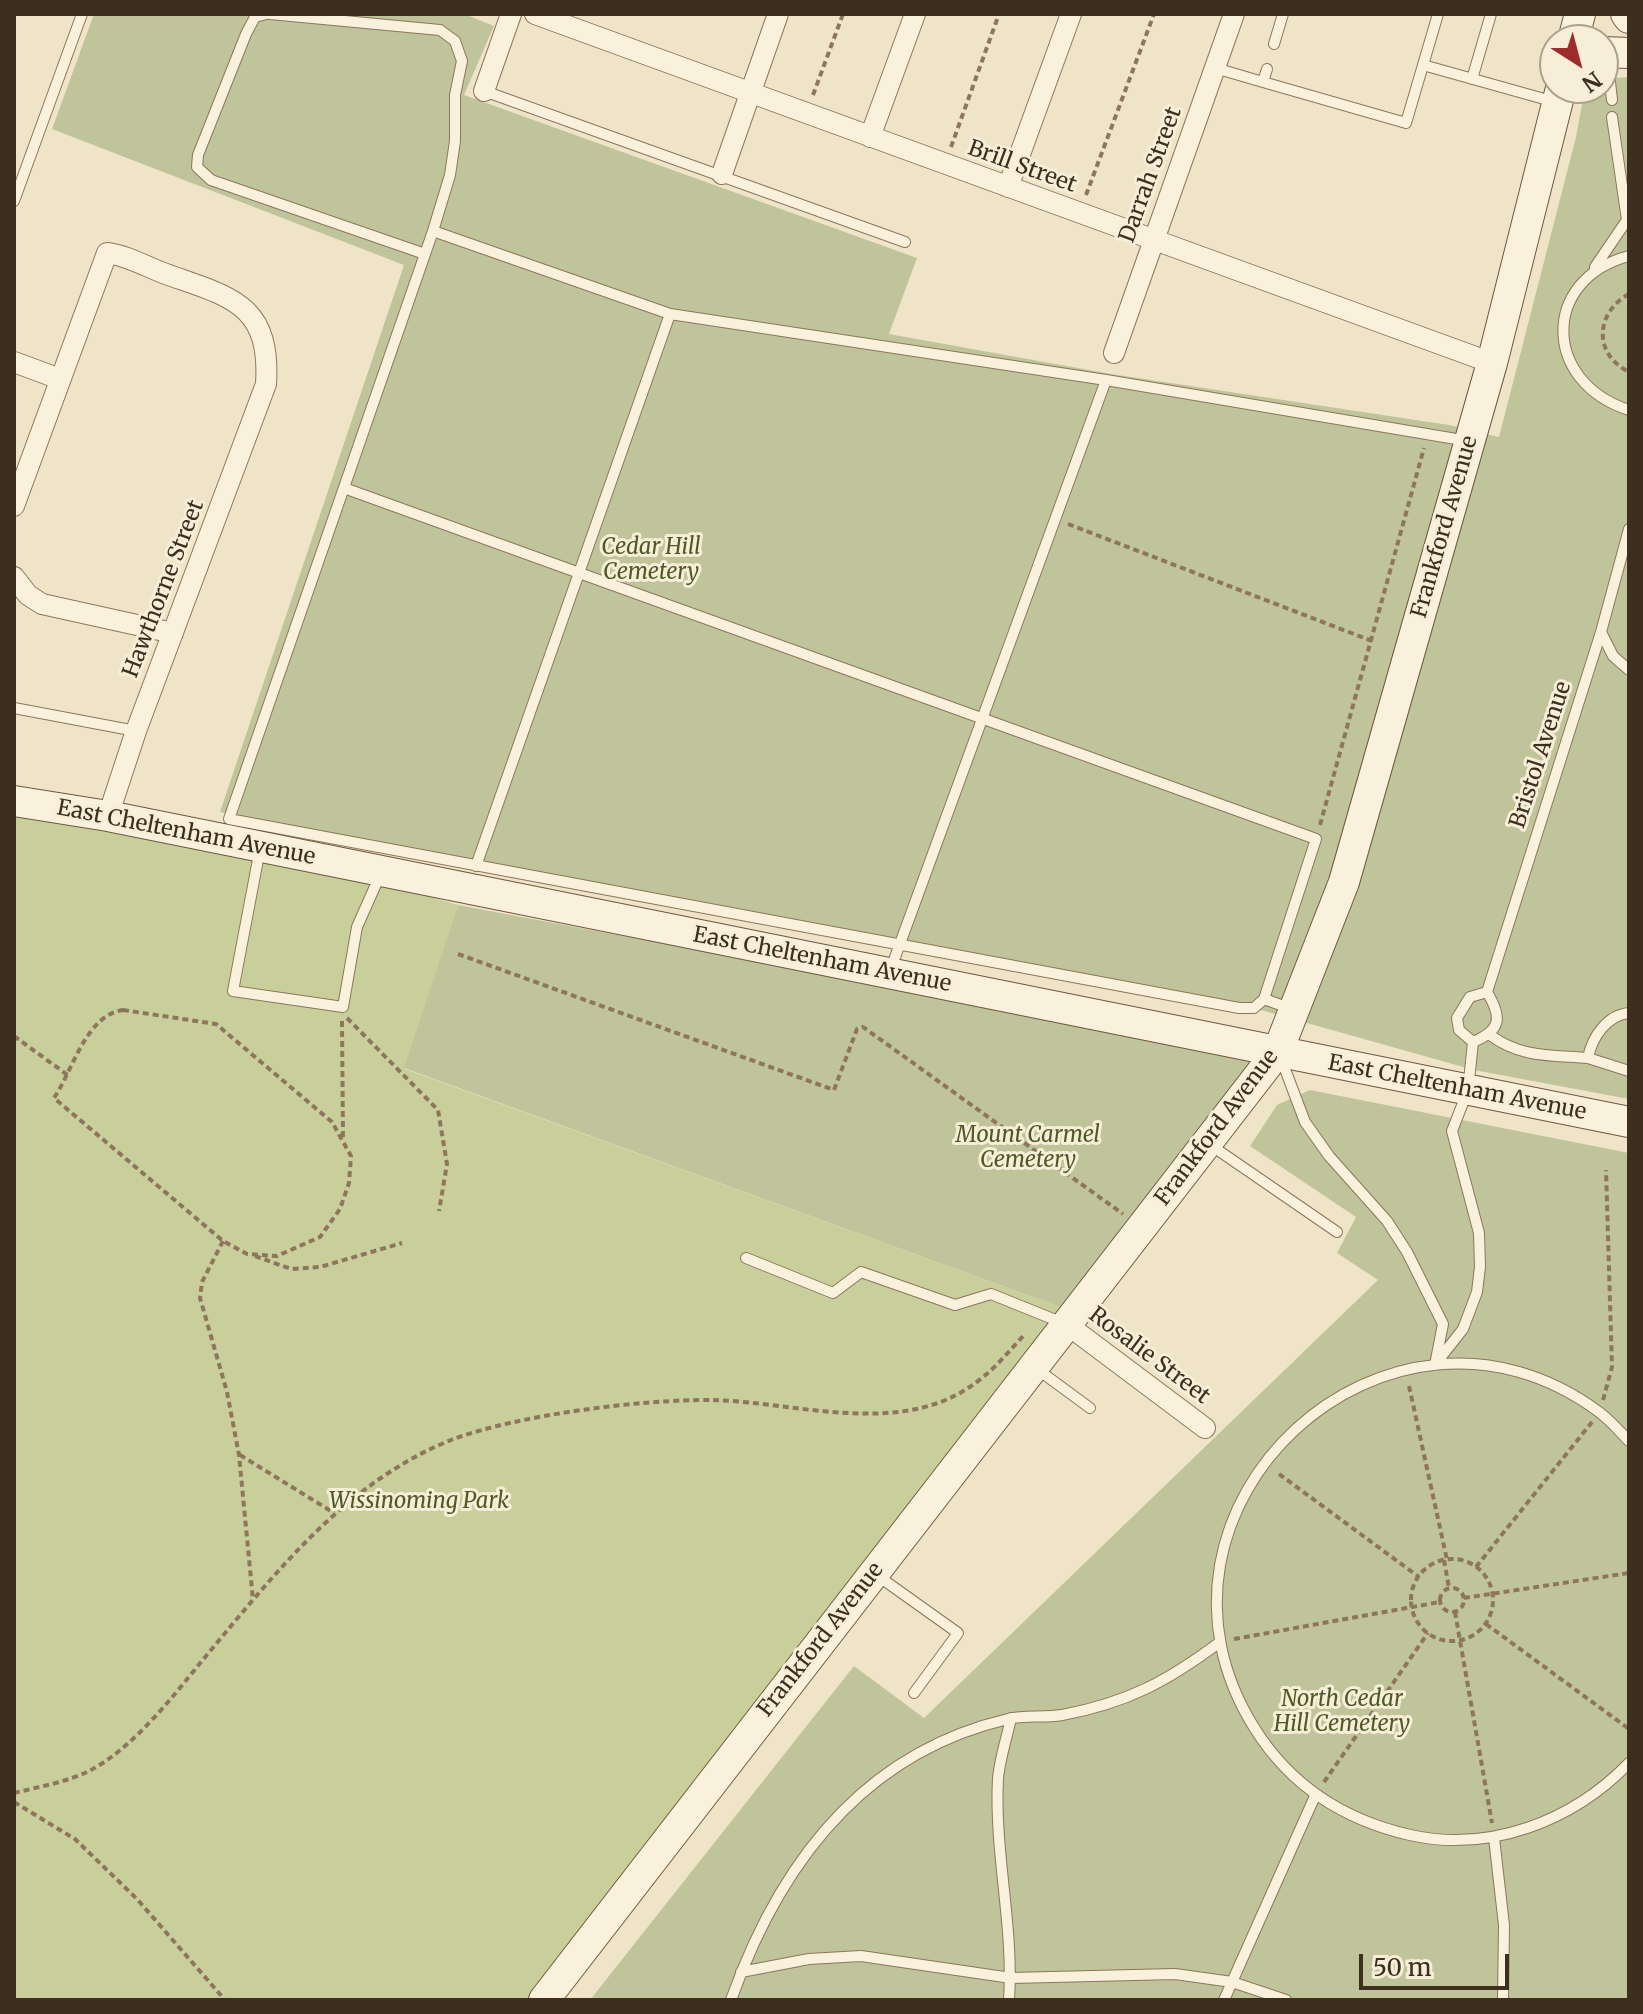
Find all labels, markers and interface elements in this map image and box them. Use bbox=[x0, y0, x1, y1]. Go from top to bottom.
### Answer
north arrow bbox=[1539, 24, 1619, 104]
text: N bbox=[1577, 65, 1607, 98]
street label: Darrah Street bbox=[1114, 104, 1188, 246]
street label: Brill Street bbox=[964, 135, 1080, 199]
street label: Frankford Avenue bbox=[1406, 433, 1484, 621]
street label: Hawthorne Street bbox=[118, 497, 210, 681]
park label: Cedar Hill Cemetery bbox=[601, 535, 701, 586]
street label: Bristol Avenue bbox=[1505, 678, 1577, 832]
street label: East Cheltenham Avenue bbox=[55, 795, 317, 871]
street label: East Cheltenham Avenue bbox=[691, 922, 953, 998]
street label: Frankford Avenue bbox=[1150, 1045, 1284, 1211]
street label: East Cheltenham Avenue bbox=[1326, 1050, 1588, 1126]
park label: Mount Carmel Cemetery bbox=[956, 1123, 1100, 1174]
street label: Rosalie Street bbox=[1083, 1302, 1215, 1410]
park label: Wissinoming Park bbox=[329, 1489, 509, 1515]
street label: Frankford Avenue bbox=[753, 1558, 889, 1722]
park label: North Cedar Hill Cemetery bbox=[1274, 1687, 1410, 1738]
scale bar bbox=[1363, 1938, 1513, 1988]
text: 50 m bbox=[1373, 1952, 1432, 1983]

